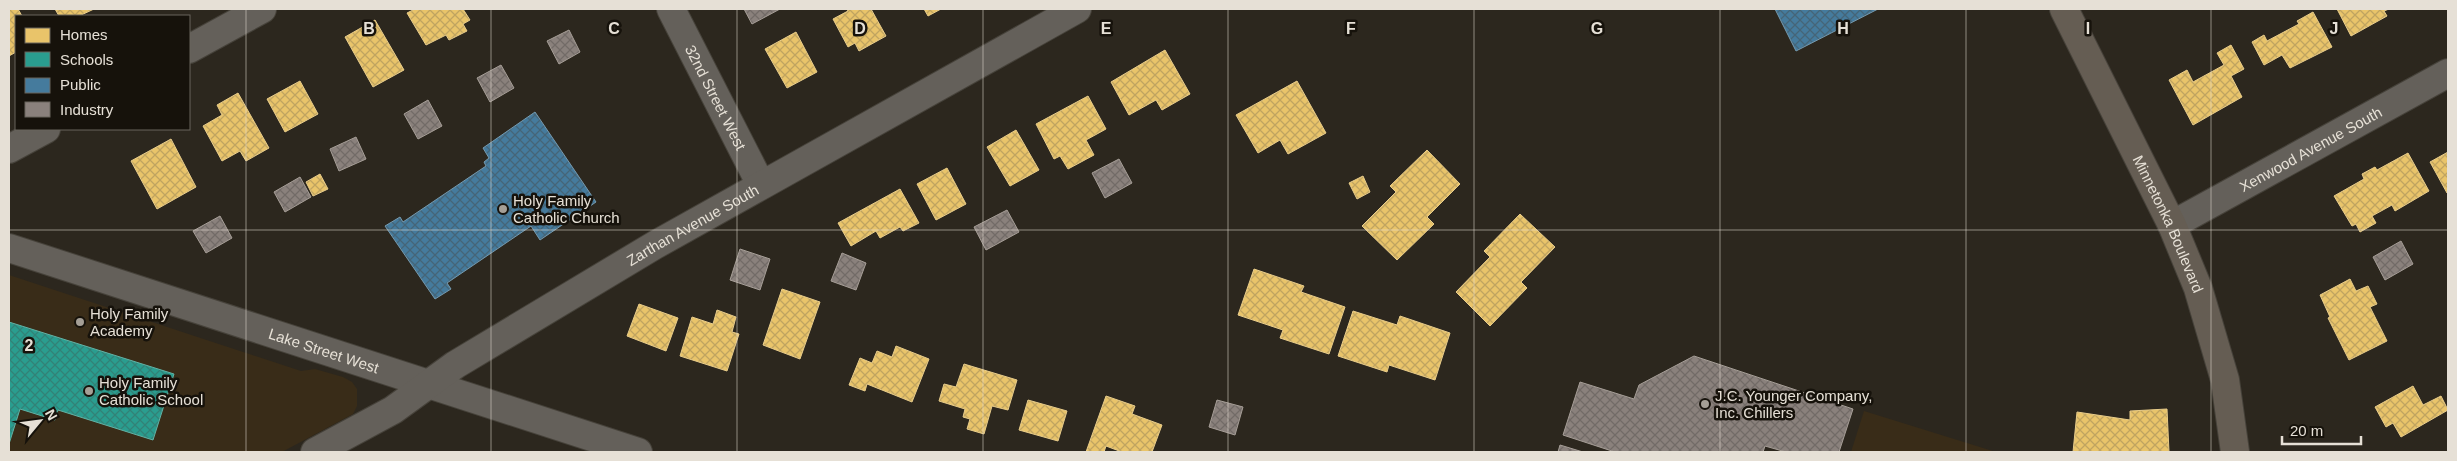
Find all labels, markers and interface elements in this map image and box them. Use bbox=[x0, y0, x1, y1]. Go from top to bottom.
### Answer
legend bbox=[15, 15, 190, 130]
text: B bbox=[363, 20, 375, 37]
text: C bbox=[608, 20, 620, 37]
text: D bbox=[854, 20, 866, 37]
text: E bbox=[1101, 20, 1112, 37]
text: F bbox=[1346, 20, 1356, 37]
text: G bbox=[1591, 20, 1603, 37]
text: H bbox=[1837, 20, 1849, 37]
text: I bbox=[2086, 20, 2090, 37]
text: J bbox=[2330, 20, 2338, 37]
text: Homes bbox=[60, 26, 108, 43]
street label: 32nd Street West bbox=[682, 42, 750, 153]
text: Schools bbox=[60, 51, 113, 68]
text: Public bbox=[60, 76, 101, 93]
text: Industry bbox=[60, 101, 114, 118]
street label: Xenwood Avenue South bbox=[2236, 103, 2385, 195]
street label: Minnetonka Boulevard bbox=[2130, 152, 2207, 295]
street label: Zarthan Avenue South bbox=[623, 180, 761, 269]
place label: Holy Family Catholic Church bbox=[513, 192, 620, 226]
marker: Holy Family Catholic Church bbox=[497, 203, 509, 215]
place label: Holy Family Academy bbox=[90, 305, 169, 339]
marker: Holy Family Academy bbox=[74, 316, 86, 328]
street label: Lake Street West bbox=[267, 324, 382, 376]
text: 2 bbox=[25, 337, 34, 354]
place label: Holy Family Catholic School bbox=[99, 374, 203, 408]
marker: Holy Family Catholic School bbox=[83, 385, 95, 397]
place label: J.C. Younger Company, Inc. Chillers bbox=[1715, 387, 1872, 421]
north arrow bbox=[15, 396, 65, 446]
marker: J.C. Younger Company, Inc. Chillers bbox=[1699, 398, 1711, 410]
text: N bbox=[42, 406, 61, 423]
scale bar bbox=[2282, 414, 2361, 446]
text: 20 m bbox=[2290, 422, 2323, 439]

